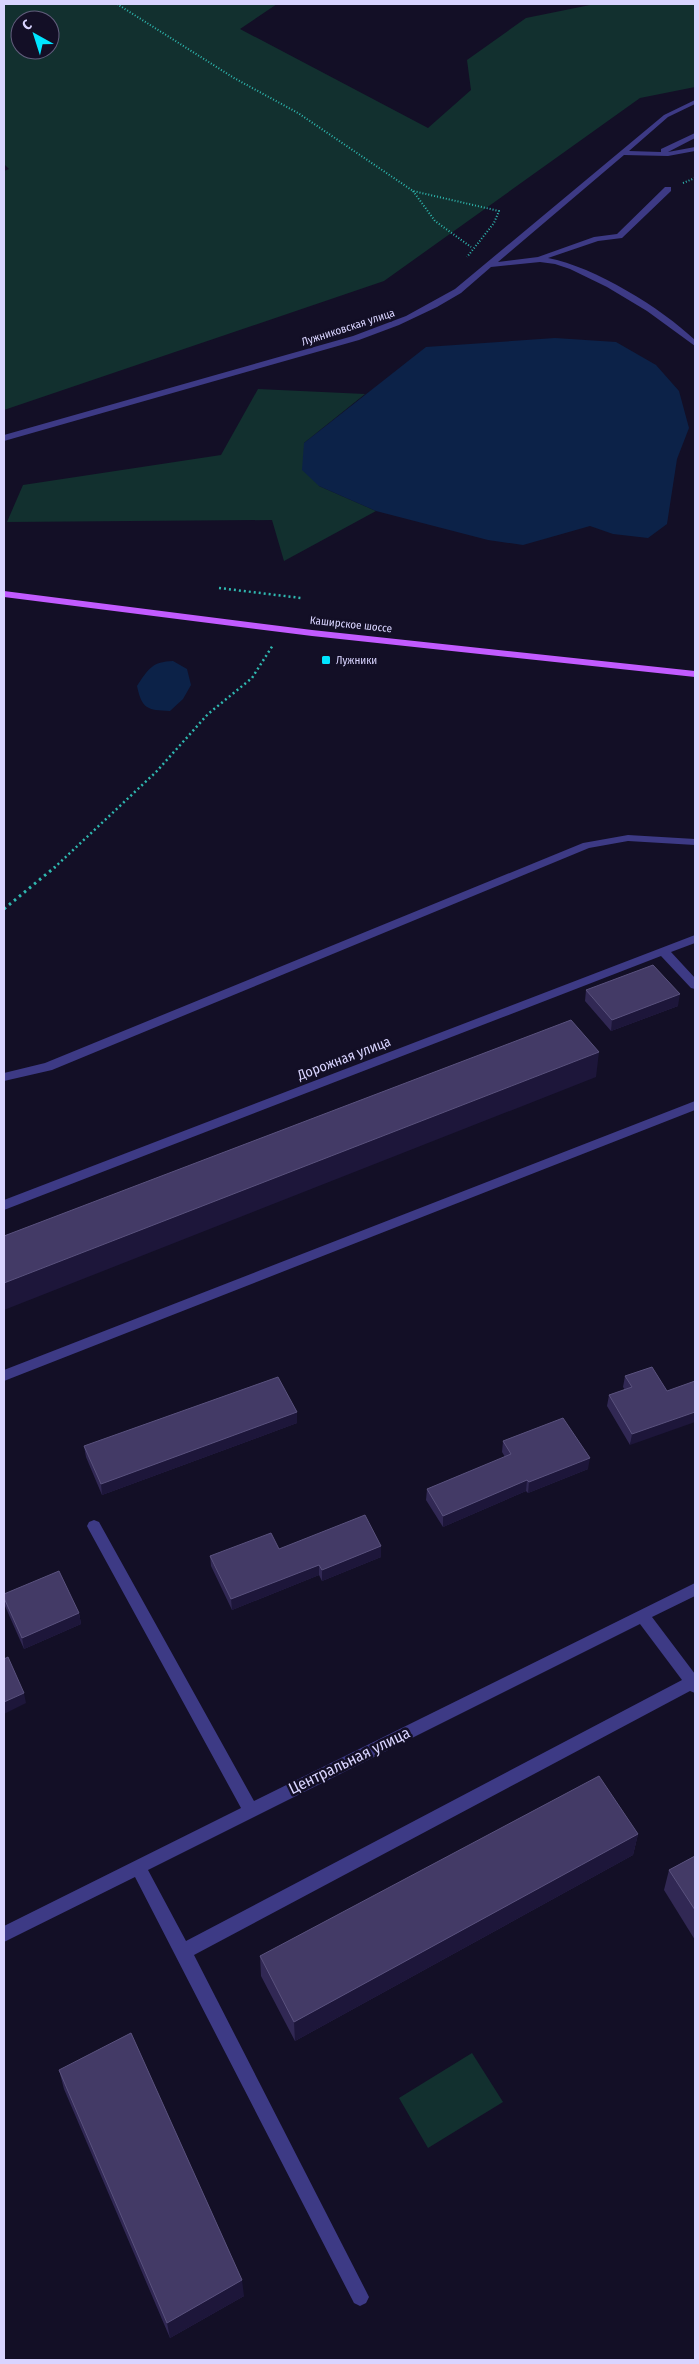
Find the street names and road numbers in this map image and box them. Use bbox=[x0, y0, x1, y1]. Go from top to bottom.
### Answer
street label: Лужниковская улица bbox=[300, 306, 396, 349]
street label: Каширское шоссе bbox=[309, 614, 393, 635]
street label: Дорожная улица bbox=[294, 1033, 393, 1084]
street label: Центральная улица bbox=[285, 1723, 413, 1798]

